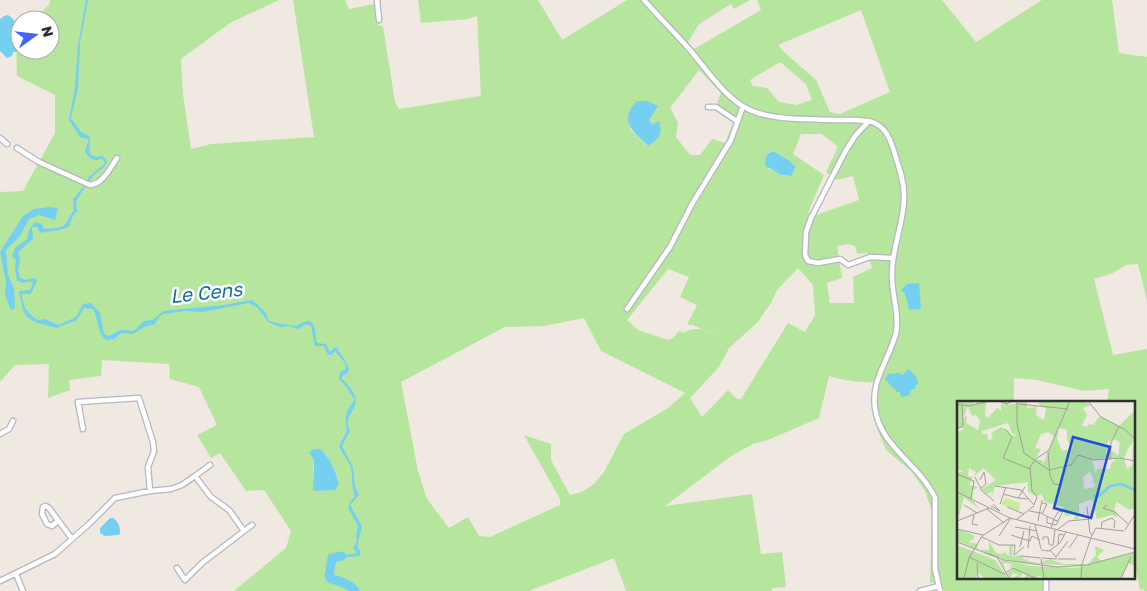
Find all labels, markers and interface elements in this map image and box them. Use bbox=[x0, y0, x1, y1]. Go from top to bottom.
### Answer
north arrow bbox=[10, 10, 60, 60]
text: N bbox=[38, 24, 58, 39]
water label: Le Cens bbox=[169, 277, 244, 307]
inset map bbox=[957, 401, 1134, 578]

